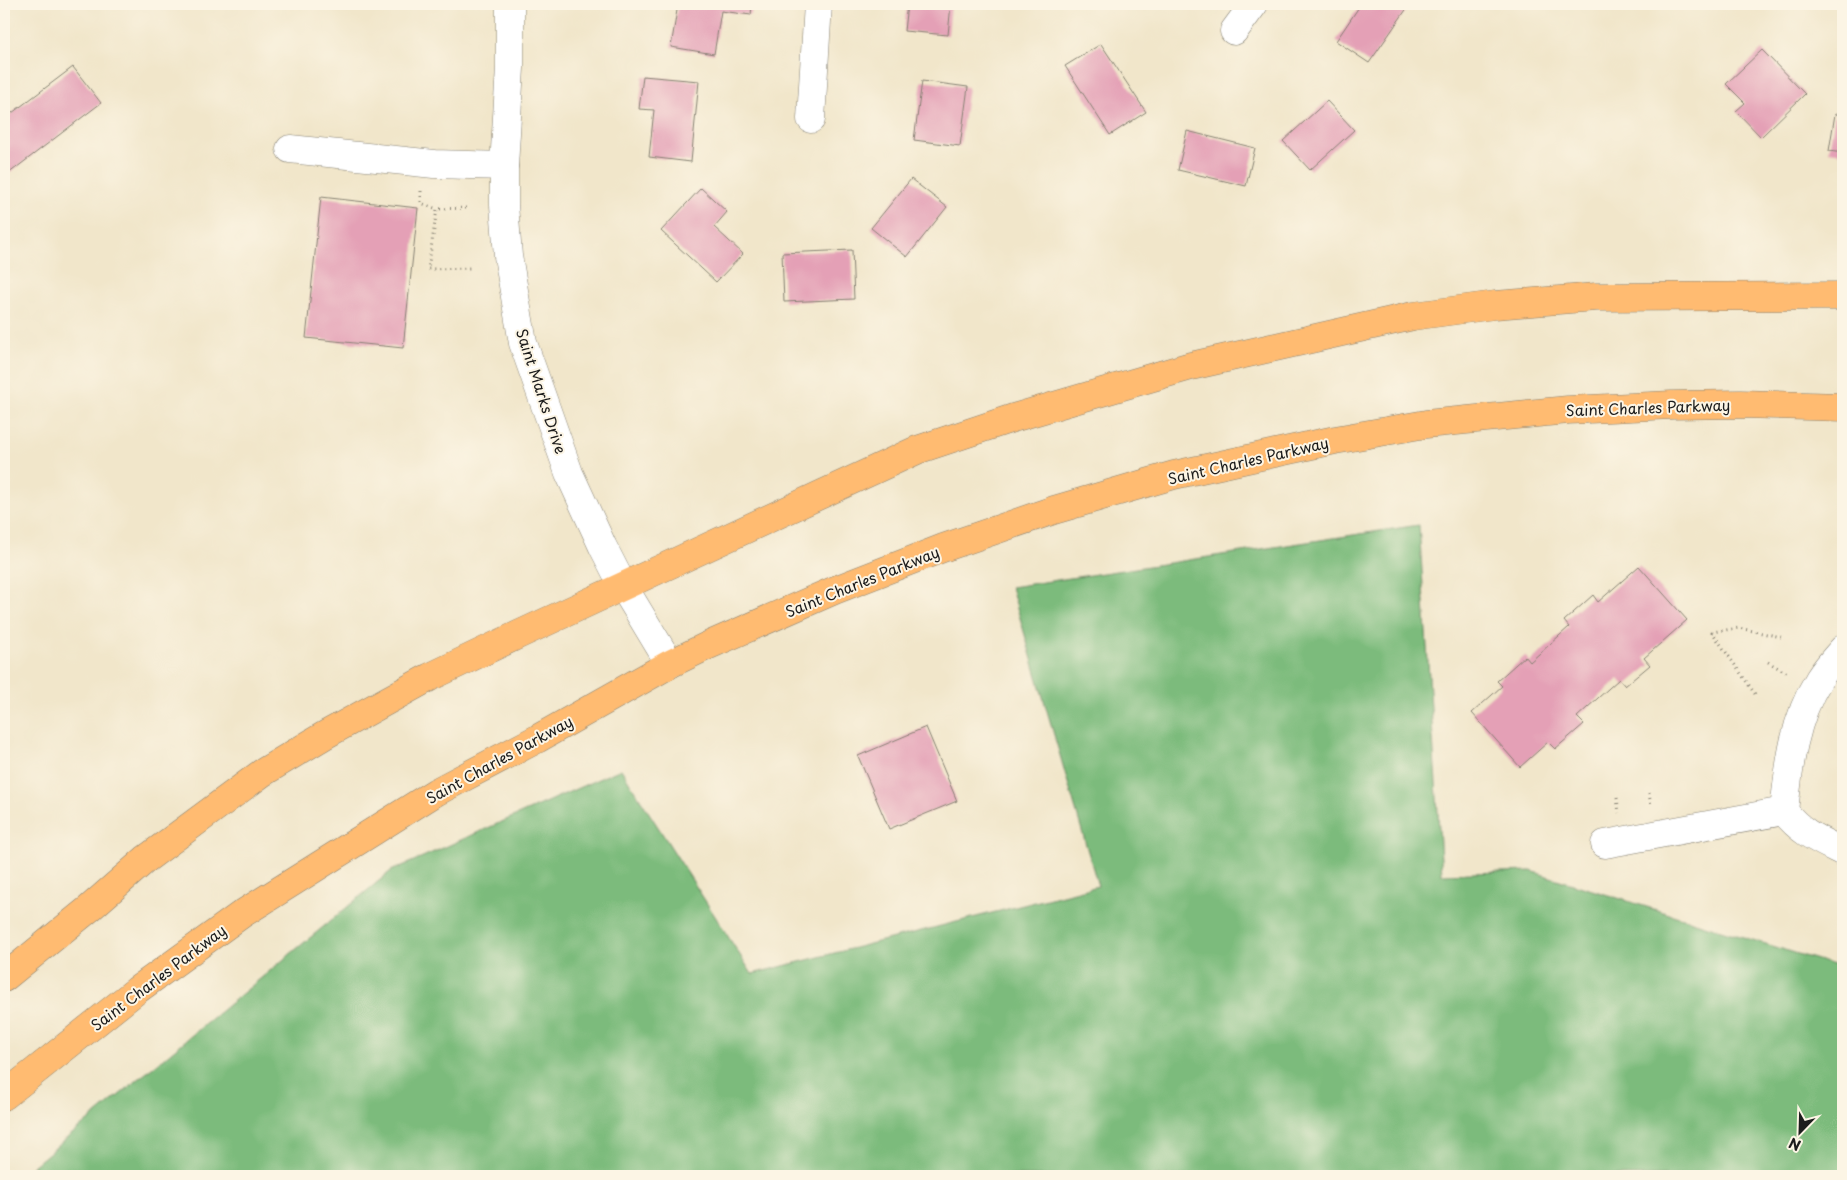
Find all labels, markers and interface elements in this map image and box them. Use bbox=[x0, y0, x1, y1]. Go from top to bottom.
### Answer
street label: Saint Marks Drive bbox=[511, 325, 573, 457]
street label: Saint Charles Parkway bbox=[1565, 393, 1731, 421]
street label: Saint Charles Parkway bbox=[1165, 430, 1331, 490]
street label: Saint Charles Parkway bbox=[781, 540, 943, 622]
street label: Saint Charles Parkway bbox=[422, 709, 576, 809]
street label: Saint Charles Parkway bbox=[85, 918, 231, 1036]
north arrow bbox=[1774, 1108, 1824, 1158]
text: N bbox=[1786, 1133, 1804, 1156]

